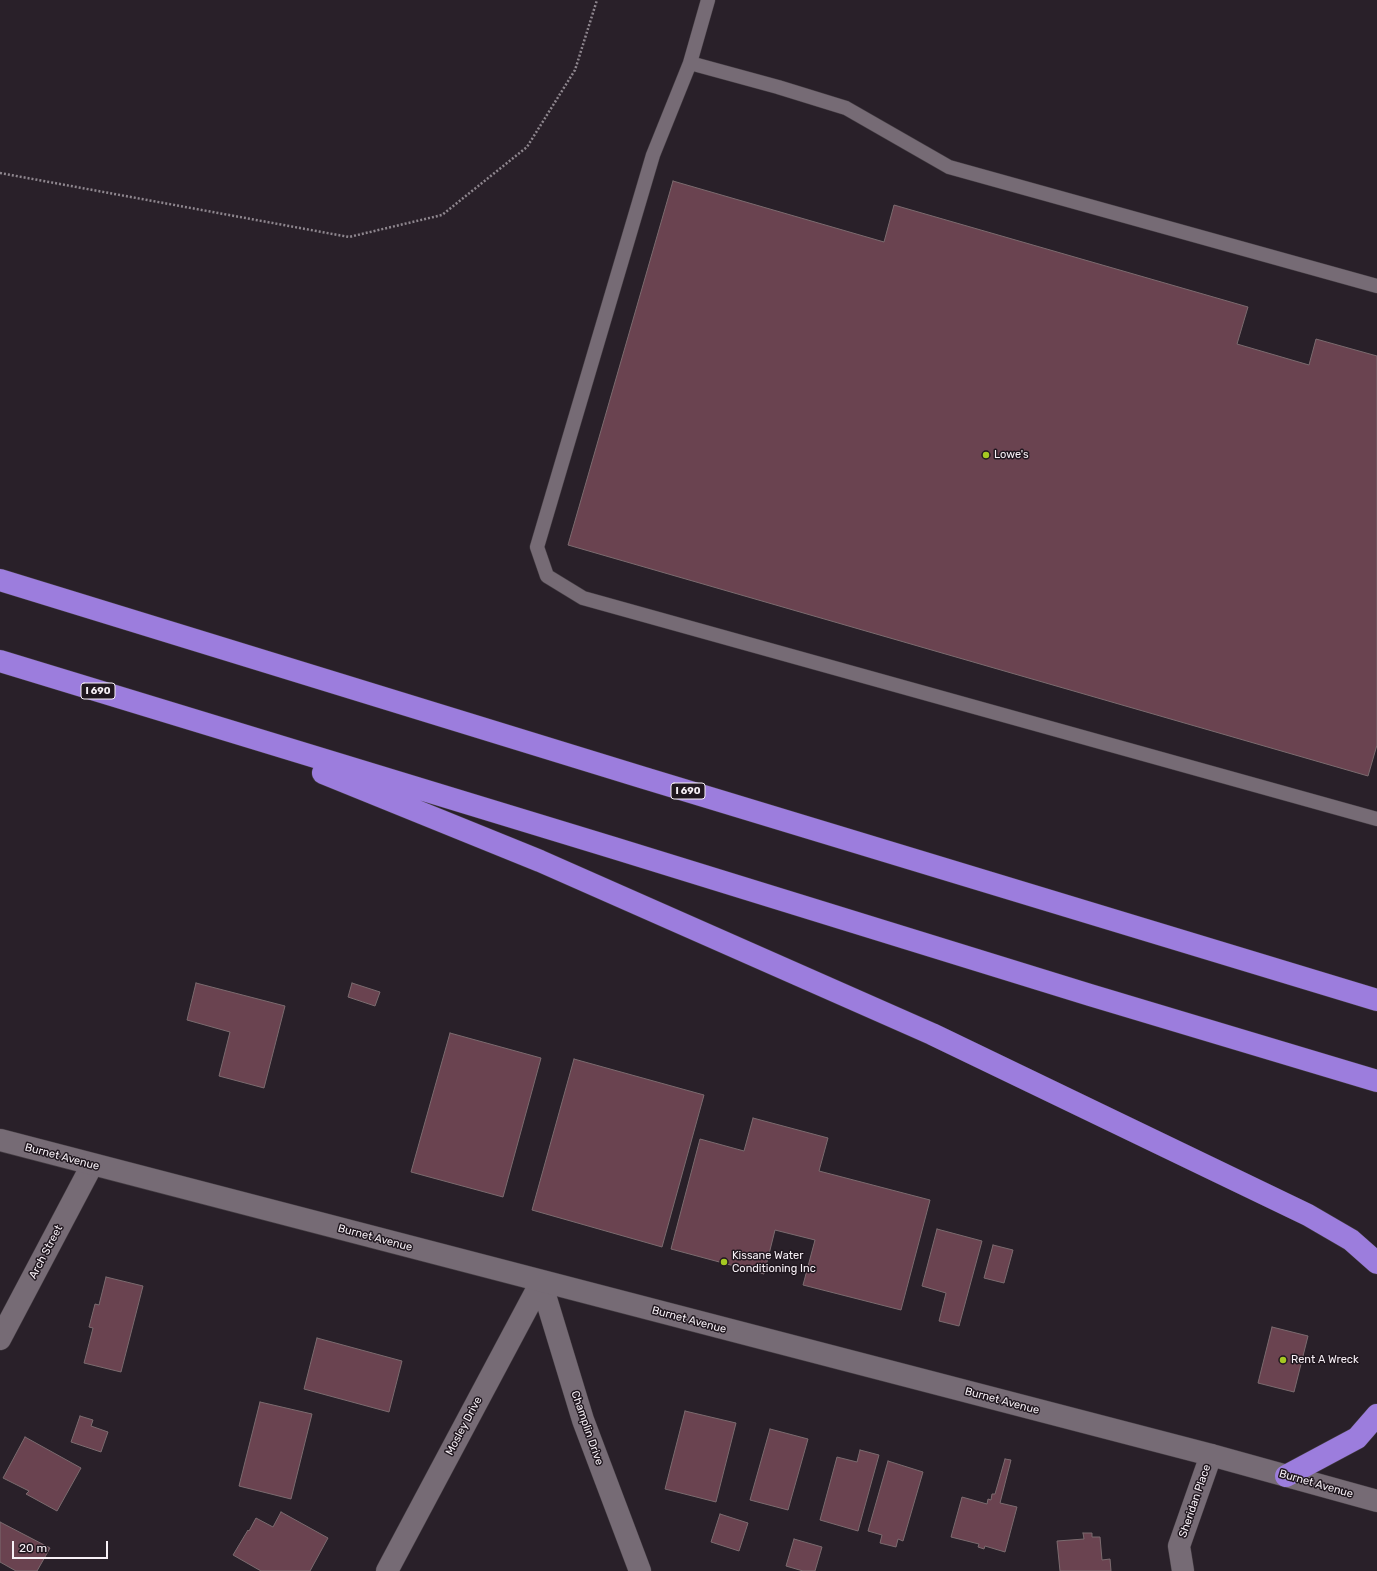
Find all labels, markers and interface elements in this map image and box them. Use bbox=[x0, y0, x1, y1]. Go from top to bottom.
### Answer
place label: Lowe's bbox=[994, 448, 1029, 462]
marker: Lowe's bbox=[981, 450, 991, 460]
road number: I 690 bbox=[81, 683, 115, 699]
road number: I 690 bbox=[671, 783, 705, 799]
street label: Burnet Avenue bbox=[23, 1141, 101, 1173]
street label: Burnet Avenue bbox=[336, 1222, 414, 1254]
street label: Arch Street bbox=[26, 1223, 66, 1281]
place label: Kissane Water Conditioning Inc bbox=[732, 1249, 816, 1275]
marker: Kissane Water Conditioning Inc bbox=[719, 1257, 729, 1267]
street label: Burnet Avenue bbox=[650, 1304, 728, 1336]
place label: Rent A Wreck bbox=[1291, 1353, 1359, 1367]
marker: Rent A Wreck bbox=[1278, 1355, 1288, 1365]
street label: Burnet Avenue bbox=[963, 1385, 1041, 1417]
street label: Champlin Drive bbox=[568, 1389, 606, 1467]
street label: Mosley Drive bbox=[443, 1394, 485, 1458]
street label: Sheridan Place bbox=[1176, 1463, 1214, 1539]
street label: Burnet Avenue bbox=[1277, 1467, 1355, 1501]
scale bar bbox=[14, 1533, 110, 1559]
text: 20 m bbox=[19, 1541, 47, 1555]

